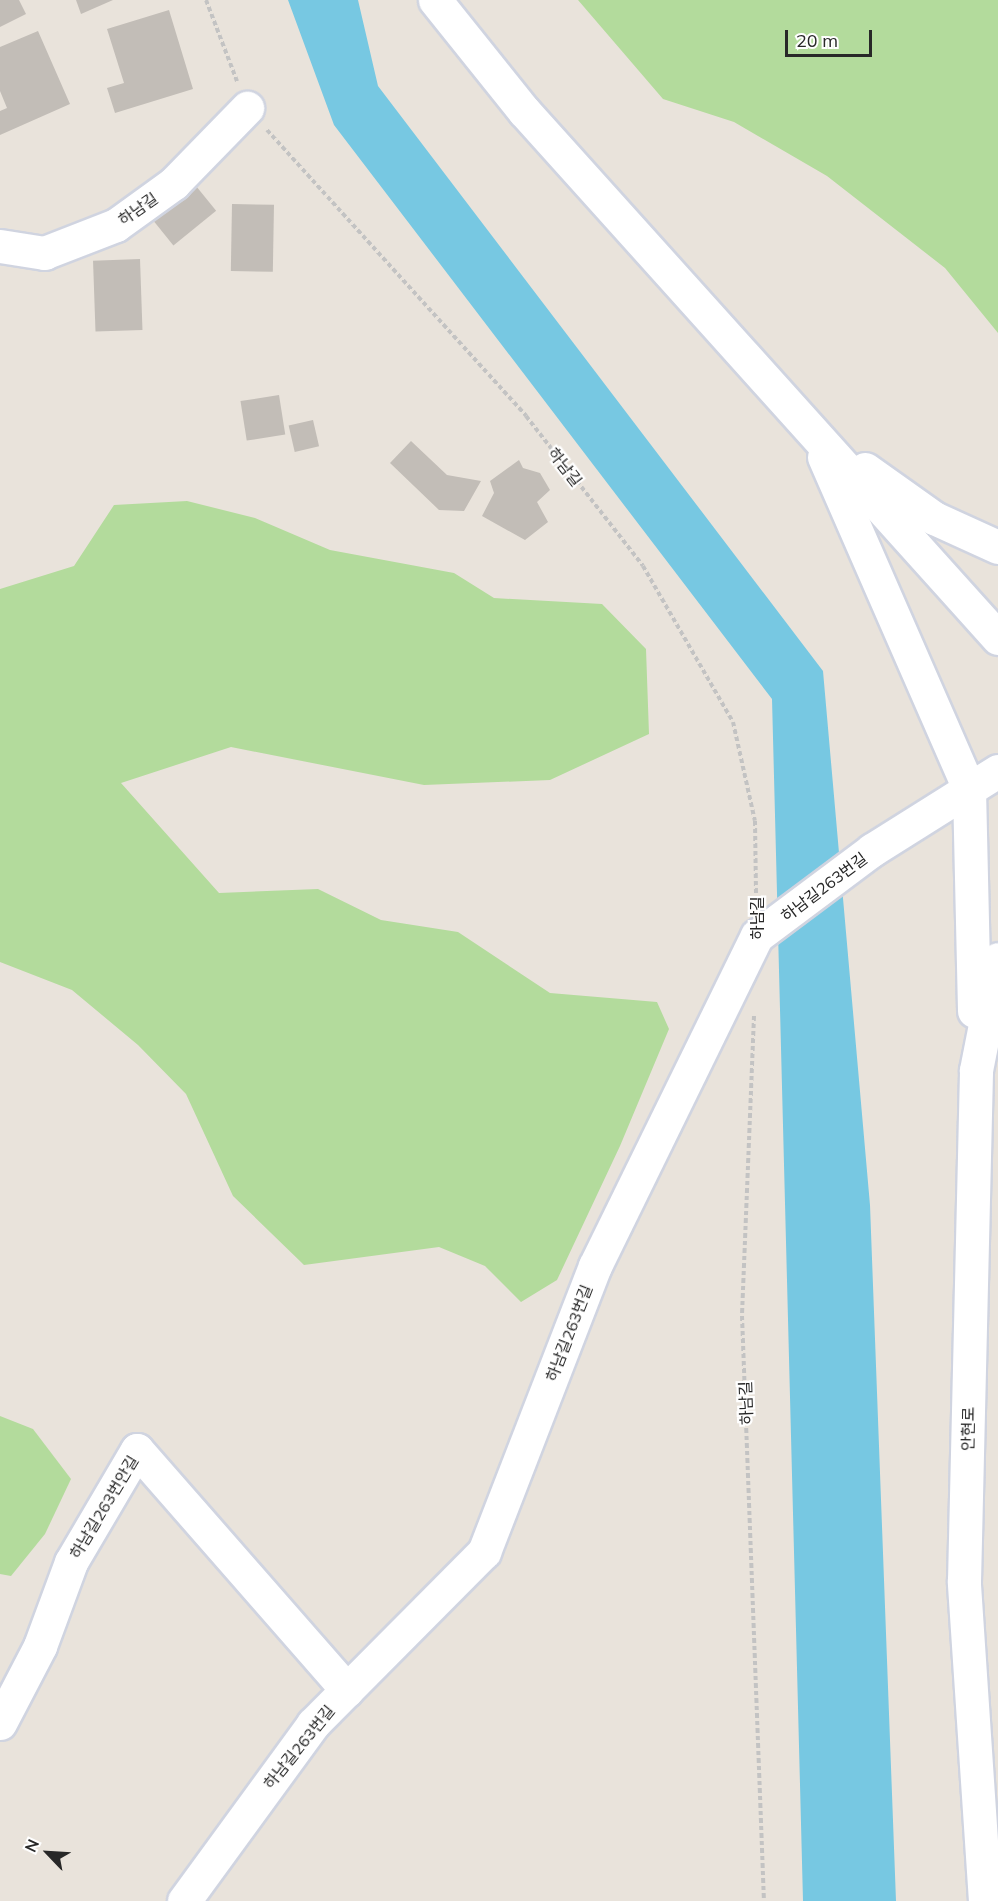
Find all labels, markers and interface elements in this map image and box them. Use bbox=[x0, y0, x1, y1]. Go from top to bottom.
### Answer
scale bar bbox=[788, 18, 875, 56]
text: 20 m bbox=[796, 29, 838, 52]
street label: 하남길 bbox=[114, 188, 162, 230]
street label: 하남길 bbox=[544, 444, 586, 490]
street label: 하남길263번길 bbox=[777, 849, 871, 925]
street label: 하남길 bbox=[747, 896, 767, 940]
street label: 하남길263번길 bbox=[542, 1282, 596, 1384]
street label: 하남길 bbox=[736, 1381, 756, 1425]
street label: 안현로 bbox=[958, 1407, 978, 1451]
street label: 하남길263번안길 bbox=[66, 1452, 142, 1562]
street label: 하남길263번길 bbox=[259, 1701, 339, 1793]
north arrow bbox=[18, 1823, 78, 1883]
text: N bbox=[20, 1836, 43, 1855]

